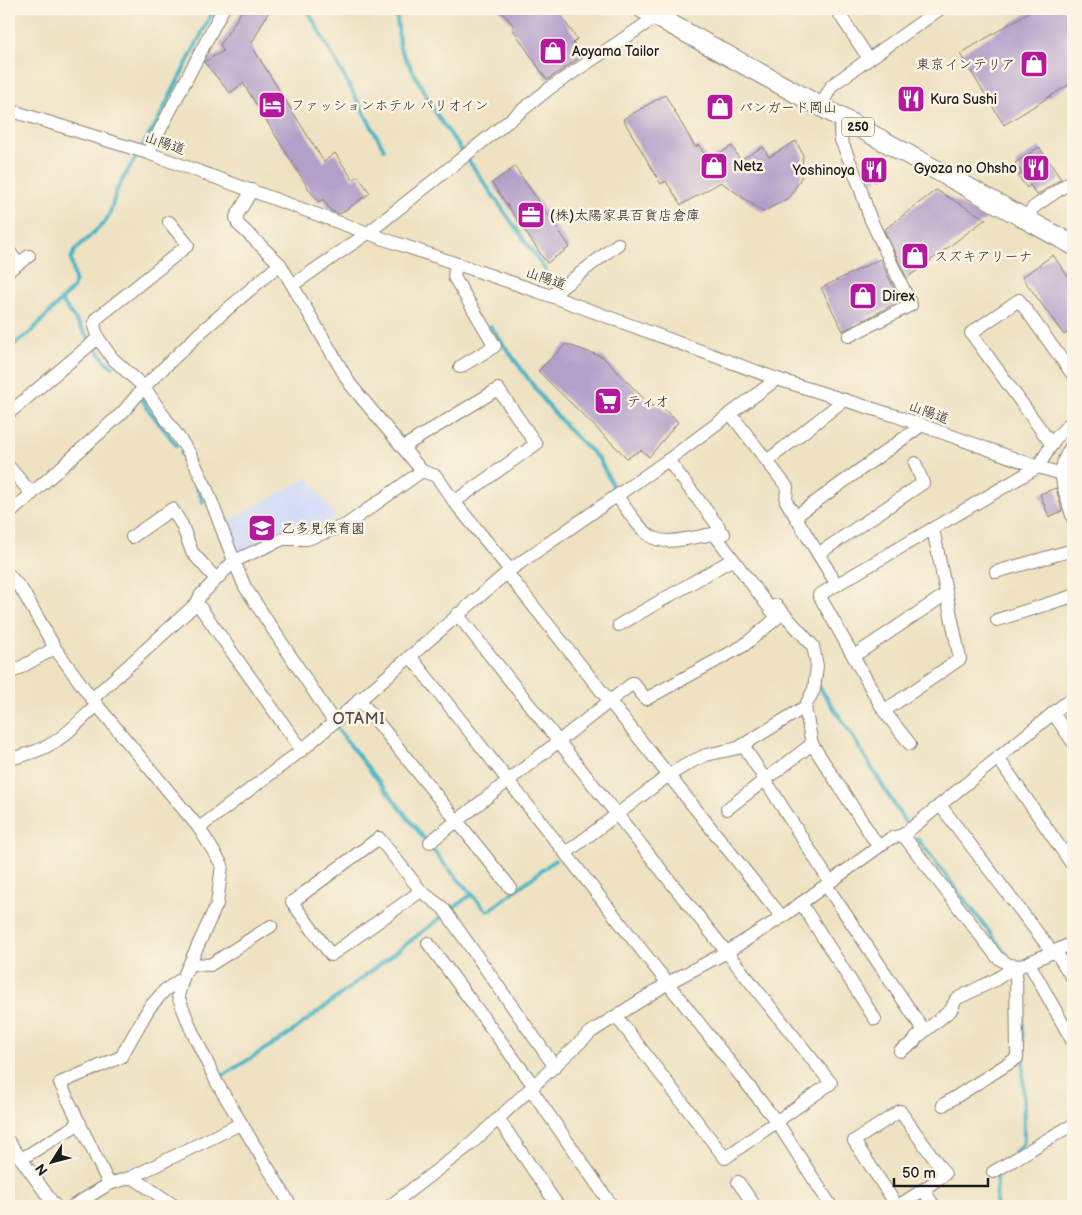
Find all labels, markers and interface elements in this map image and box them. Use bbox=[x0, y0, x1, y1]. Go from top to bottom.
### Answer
shop icon: Aoyama Tailor bbox=[538, 36, 568, 66]
place label: Aoyama Tailor bbox=[572, 43, 660, 60]
shop icon: 東京インテリア bbox=[1019, 49, 1049, 79]
place label: 東京インテリア bbox=[916, 56, 1015, 73]
restaurant icon: Kura Sushi bbox=[896, 84, 926, 114]
hotel icon: ファッションホテル パリオイン bbox=[257, 90, 287, 120]
place label: Kura Sushi bbox=[930, 91, 997, 108]
shop icon: バンガード岡山 bbox=[705, 92, 735, 122]
place label: ファッションホテル パリオイン bbox=[291, 97, 489, 114]
place label: バンガード岡山 bbox=[739, 99, 837, 116]
road number: 250 bbox=[842, 118, 874, 136]
street label: 山陽道 bbox=[142, 129, 187, 158]
shop icon: Netz bbox=[699, 151, 729, 181]
restaurant icon: Gyoza no Ohsho bbox=[1021, 153, 1051, 183]
restaurant icon: Yoshinoya bbox=[859, 155, 889, 185]
place label: Netz bbox=[733, 158, 763, 175]
place label: Gyoza no Ohsho bbox=[914, 160, 1017, 177]
place label: Yoshinoya bbox=[792, 162, 855, 179]
office icon: (株)太陽家具百貨店倉庫 bbox=[516, 200, 546, 230]
place label: (株)太陽家具百貨店倉庫 bbox=[550, 207, 700, 224]
shop icon: スズキアリーナ bbox=[900, 241, 930, 271]
place label: スズキアリーナ bbox=[934, 248, 1033, 265]
street label: 山陽道 bbox=[523, 264, 568, 293]
shop icon: Direx bbox=[848, 281, 878, 311]
place label: Direx bbox=[882, 288, 915, 305]
supermarket icon: ティオ bbox=[593, 386, 623, 416]
place label: ティオ bbox=[627, 393, 669, 410]
street label: 山陽道 bbox=[906, 397, 951, 428]
school or university icon: 乙多見保育園 bbox=[247, 513, 277, 543]
place label: 乙多見保育園 bbox=[281, 520, 365, 537]
district label: OTAMI bbox=[333, 710, 385, 729]
north arrow bbox=[28, 1138, 78, 1188]
scale bar bbox=[894, 1155, 988, 1187]
text: N bbox=[32, 1160, 52, 1179]
text: 50 m bbox=[902, 1164, 936, 1183]

